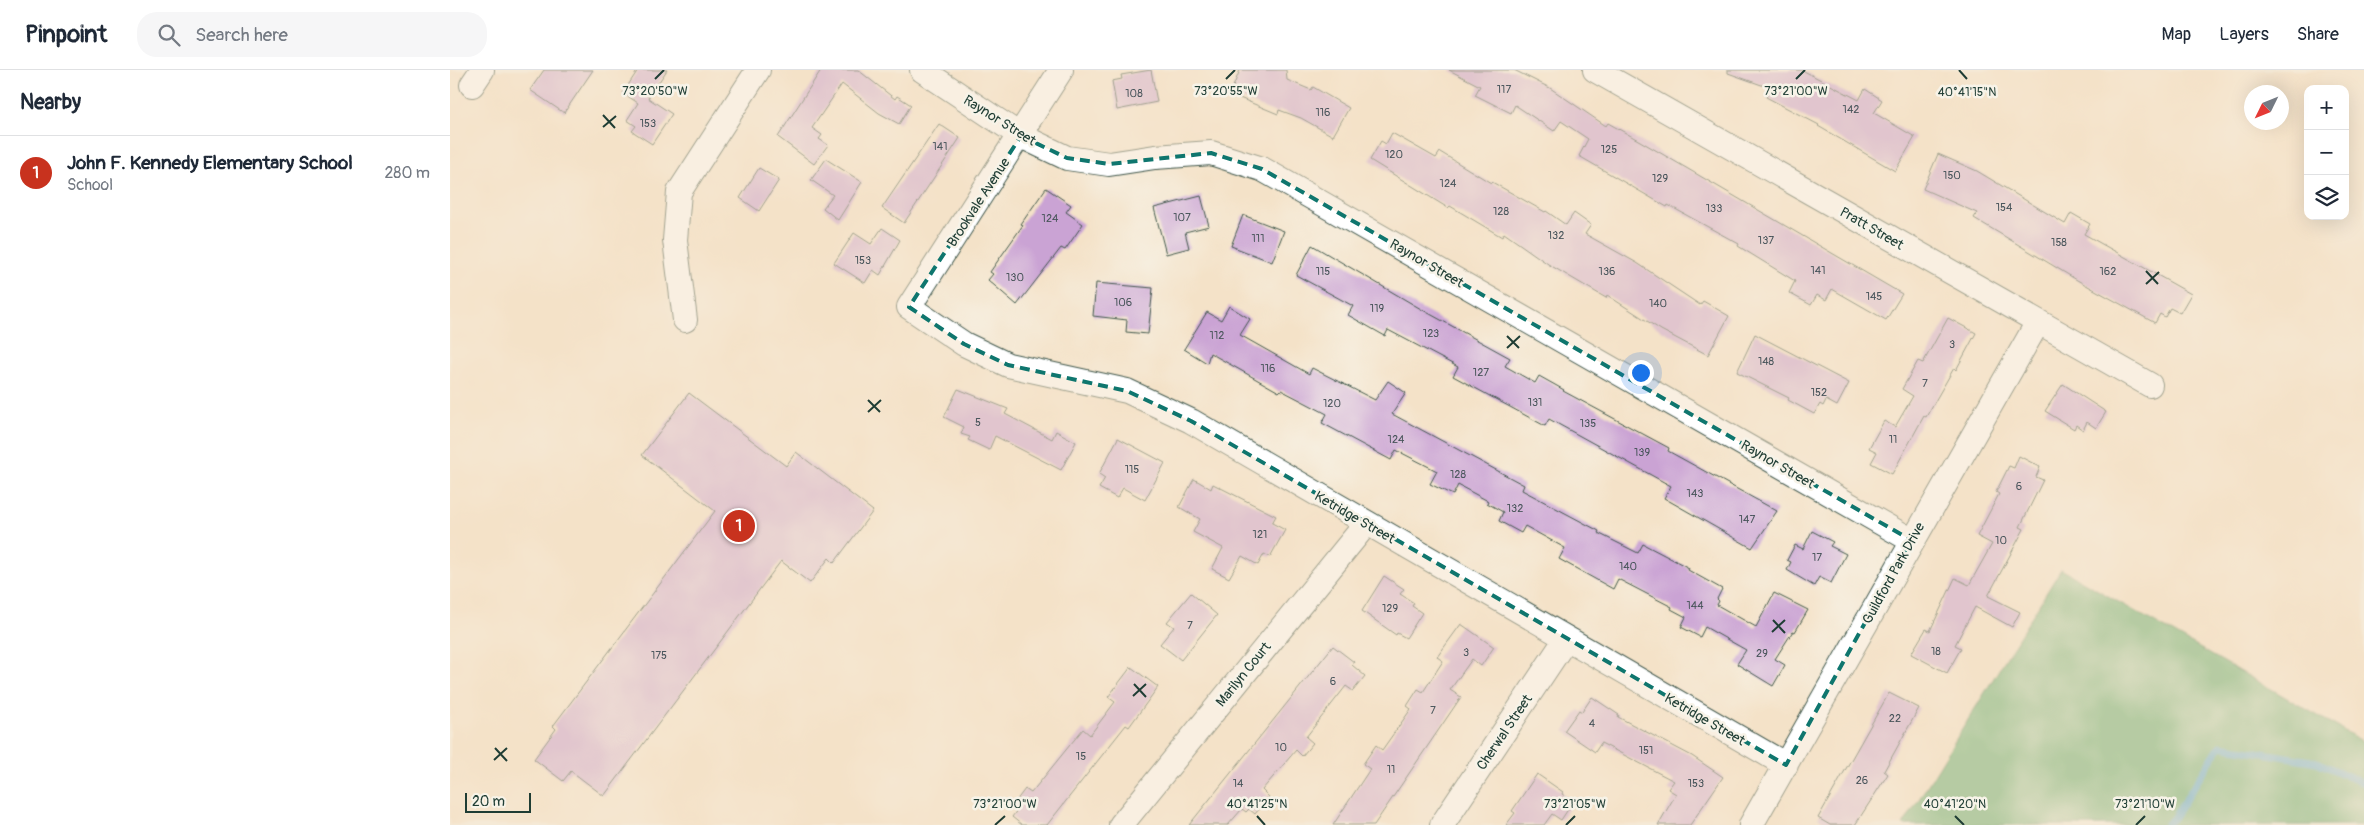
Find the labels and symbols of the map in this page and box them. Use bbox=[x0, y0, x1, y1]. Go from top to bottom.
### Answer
house number: 117 bbox=[1497, 83, 1511, 96]
text: 73°20'50"W bbox=[622, 84, 688, 99]
text: 73°20'55"W bbox=[1194, 84, 1258, 99]
text: 73°21'00"W bbox=[1764, 84, 1828, 99]
text: 40°41'15"N bbox=[1938, 85, 1996, 100]
north arrow bbox=[2244, 85, 2289, 130]
house number: 108 bbox=[1125, 87, 1143, 100]
street label: Raynor Street bbox=[960, 91, 1039, 150]
house number: 142 bbox=[1843, 103, 1859, 116]
house number: 116 bbox=[1315, 106, 1331, 119]
house number: 153 bbox=[640, 117, 656, 130]
house number: 141 bbox=[933, 140, 947, 153]
house number: 125 bbox=[1601, 143, 1617, 156]
house number: 120 bbox=[1385, 148, 1403, 161]
street label: Brookvale Avenue bbox=[943, 155, 1014, 250]
house number: 150 bbox=[1943, 169, 1961, 182]
house number: 129 bbox=[1652, 172, 1668, 185]
house number: 124 bbox=[1440, 177, 1457, 190]
house number: 154 bbox=[1996, 201, 2013, 214]
house number: 133 bbox=[1706, 202, 1722, 215]
street label: Pratt Street bbox=[1837, 203, 1907, 254]
house number: 128 bbox=[1493, 205, 1509, 218]
house number: 107 bbox=[1173, 211, 1191, 224]
house number: 124 bbox=[1042, 212, 1059, 225]
house number: 132 bbox=[1548, 229, 1564, 242]
house number: 111 bbox=[1252, 232, 1264, 245]
house number: 137 bbox=[1758, 234, 1774, 247]
street label: Raynor Street bbox=[1387, 235, 1467, 292]
house number: 158 bbox=[2051, 236, 2067, 249]
house number: 153 bbox=[855, 254, 871, 267]
house number: 141 bbox=[1811, 264, 1825, 277]
house number: 115 bbox=[1316, 265, 1330, 278]
house number: 136 bbox=[1599, 265, 1615, 278]
house number: 162 bbox=[2100, 265, 2116, 278]
house number: 130 bbox=[1006, 271, 1024, 284]
house number: 145 bbox=[1866, 290, 1882, 303]
house number: 106 bbox=[1114, 296, 1132, 309]
house number: 140 bbox=[1649, 297, 1667, 310]
house number: 119 bbox=[1370, 302, 1384, 315]
house number: 123 bbox=[1423, 327, 1439, 340]
house number: 112 bbox=[1210, 329, 1224, 342]
house number: 3 bbox=[1949, 338, 1955, 351]
house number: 148 bbox=[1758, 355, 1775, 368]
your location bbox=[1628, 360, 1654, 386]
house number: 116 bbox=[1260, 362, 1276, 375]
house number: 127 bbox=[1473, 366, 1489, 379]
house number: 7 bbox=[1922, 377, 1928, 390]
house number: 152 bbox=[1811, 386, 1827, 399]
house number: 131 bbox=[1528, 396, 1542, 409]
house number: 120 bbox=[1323, 397, 1341, 410]
house number: 5 bbox=[975, 416, 981, 429]
house number: 135 bbox=[1580, 417, 1596, 430]
house number: 124 bbox=[1388, 433, 1405, 446]
house number: 11 bbox=[1889, 433, 1897, 446]
street label: Raynor Street bbox=[1738, 436, 1818, 493]
house number: 139 bbox=[1634, 446, 1650, 459]
house number: 115 bbox=[1125, 463, 1139, 476]
house number: 128 bbox=[1450, 468, 1466, 481]
house number: 6 bbox=[2016, 480, 2022, 493]
house number: 143 bbox=[1687, 487, 1703, 500]
street label: Ketridge Street bbox=[1311, 488, 1398, 548]
house number: 132 bbox=[1507, 502, 1523, 515]
pin: 1 bbox=[723, 507, 755, 545]
house number: 147 bbox=[1739, 513, 1755, 526]
street label: Guildford Park Drive bbox=[1859, 519, 1928, 627]
house number: 121 bbox=[1253, 528, 1267, 541]
house number: 10 bbox=[1995, 534, 2007, 547]
house number: 17 bbox=[1812, 551, 1822, 564]
house number: 140 bbox=[1619, 560, 1637, 573]
house number: 144 bbox=[1686, 599, 1704, 612]
house number: 129 bbox=[1382, 602, 1398, 615]
house number: 7 bbox=[1187, 619, 1193, 632]
street label: Marilyn Court bbox=[1212, 638, 1275, 710]
house number: 18 bbox=[1931, 645, 1941, 658]
house number: 3 bbox=[1463, 646, 1469, 659]
house number: 29 bbox=[1756, 647, 1768, 660]
house number: 175 bbox=[651, 649, 667, 662]
house number: 6 bbox=[1330, 675, 1336, 688]
street label: Ketridge Street bbox=[1661, 690, 1748, 750]
street label: Cherwal Street bbox=[1473, 691, 1536, 773]
house number: 7 bbox=[1430, 704, 1436, 717]
house number: 22 bbox=[1889, 712, 1901, 725]
house number: 4 bbox=[1589, 717, 1596, 730]
house number: 10 bbox=[1275, 741, 1287, 754]
house number: 151 bbox=[1639, 744, 1653, 757]
house number: 15 bbox=[1076, 750, 1086, 763]
house number: 11 bbox=[1387, 763, 1395, 776]
house number: 26 bbox=[1856, 774, 1868, 787]
house number: 14 bbox=[1233, 777, 1244, 790]
house number: 153 bbox=[1688, 777, 1704, 790]
scale bar bbox=[465, 790, 531, 813]
text: 73°21'00"W bbox=[973, 797, 1037, 812]
text: 40°41'25"N bbox=[1227, 797, 1287, 812]
text: 73°21'05"W bbox=[1544, 797, 1606, 812]
text: 40°41'20"N bbox=[1924, 797, 1986, 812]
text: 73°21'10"W bbox=[2115, 797, 2175, 812]

